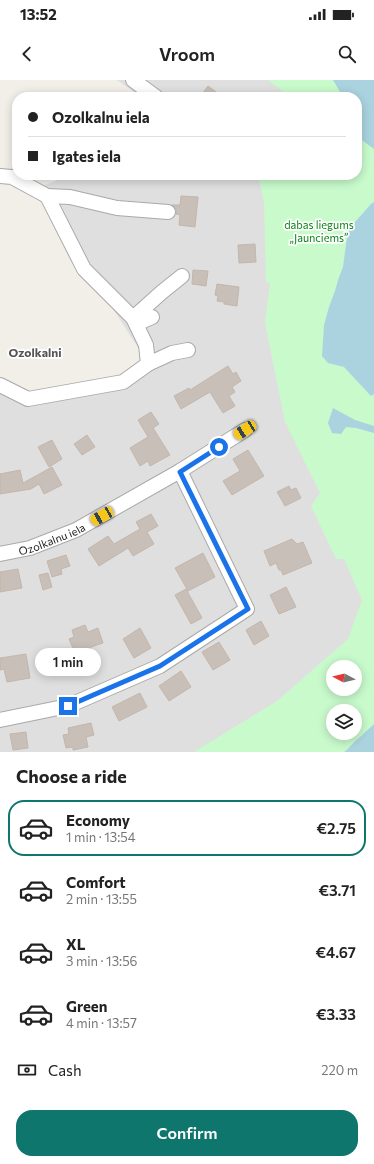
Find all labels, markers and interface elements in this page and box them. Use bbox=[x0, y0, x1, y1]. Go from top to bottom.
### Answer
text: 13:52 bbox=[20, 5, 57, 23]
icon: back bbox=[16, 43, 38, 65]
text: Vroom bbox=[159, 43, 215, 65]
icon: search bbox=[336, 43, 358, 65]
text: Ozolkalnu iela bbox=[52, 108, 150, 126]
text: Igates iela bbox=[52, 147, 121, 165]
park label: dabas liegums „Jaunciems” bbox=[284, 218, 354, 245]
district label: Ozolkalni bbox=[8, 345, 62, 359]
car bbox=[232, 419, 258, 441]
route start bbox=[210, 438, 228, 456]
car bbox=[89, 505, 115, 527]
street label: Ozolkalnu iela bbox=[17, 520, 87, 557]
callout: 1 min bbox=[35, 648, 101, 676]
text: 1 min bbox=[53, 654, 83, 670]
north arrow bbox=[326, 660, 362, 696]
map controls bbox=[326, 660, 362, 740]
route end bbox=[59, 697, 77, 715]
button: layers bbox=[326, 704, 362, 740]
text: Choose a ride bbox=[16, 765, 127, 787]
icon: car bbox=[18, 810, 54, 846]
text: Economy bbox=[66, 811, 130, 829]
text: €2.75 bbox=[317, 819, 356, 837]
text: 1 min · 13:54 bbox=[66, 829, 136, 845]
icon: car bbox=[18, 872, 54, 908]
text: Comfort bbox=[66, 873, 126, 891]
text: €3.71 bbox=[319, 881, 356, 899]
text: 2 min · 13:55 bbox=[66, 891, 137, 907]
icon: car bbox=[18, 934, 54, 970]
text: XL bbox=[66, 935, 85, 953]
text: €4.67 bbox=[316, 943, 356, 961]
text: 3 min · 13:56 bbox=[66, 953, 138, 969]
icon: car bbox=[18, 996, 54, 1032]
text: Green bbox=[66, 997, 107, 1015]
text: €3.33 bbox=[316, 1005, 356, 1023]
text: 4 min · 13:57 bbox=[66, 1015, 137, 1031]
icon: cash bbox=[16, 1059, 38, 1081]
text: Cash bbox=[48, 1061, 82, 1079]
text: 220 m bbox=[321, 1062, 358, 1078]
button: Confirm bbox=[16, 1110, 358, 1156]

